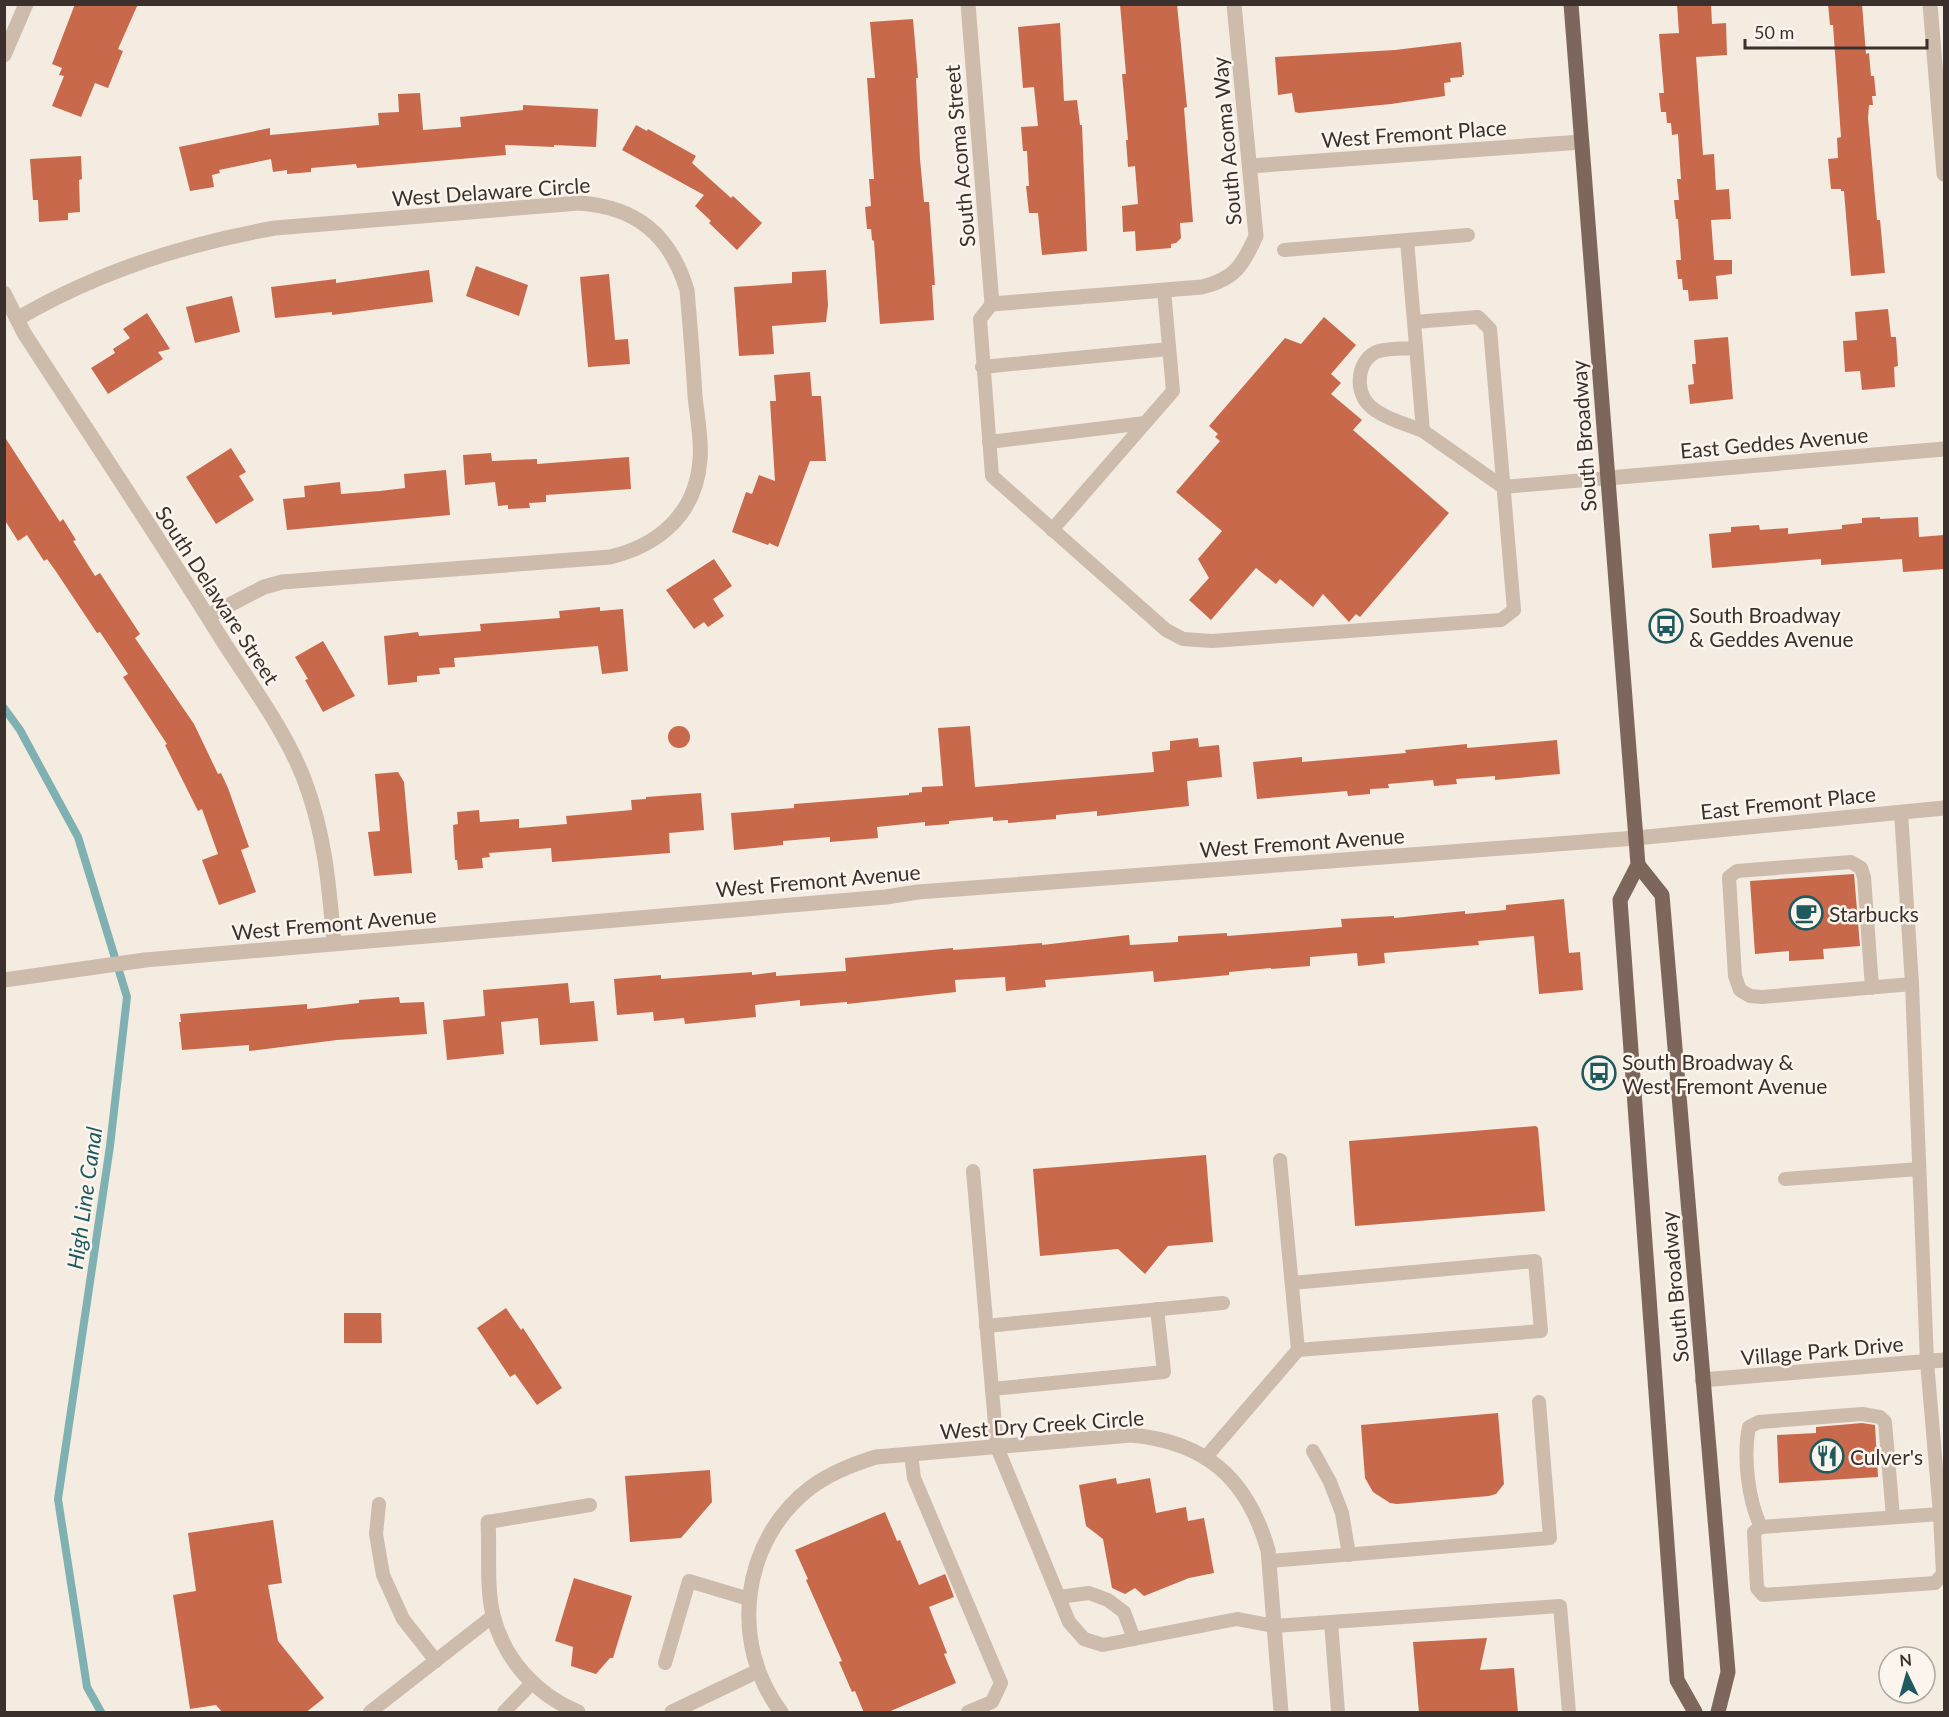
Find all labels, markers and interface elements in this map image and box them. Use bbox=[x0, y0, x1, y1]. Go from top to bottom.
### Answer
scale bar bbox=[1745, 12, 1926, 50]
text: 50 m bbox=[1754, 21, 1794, 43]
street label: South Acoma Way bbox=[1206, 56, 1246, 226]
street label: South Acoma Street bbox=[939, 63, 979, 248]
street label: West Fremont Place bbox=[1321, 114, 1507, 152]
street label: West Delaware Circle bbox=[391, 172, 591, 210]
street label: South Broadway bbox=[1565, 359, 1601, 512]
street label: East Geddes Avenue bbox=[1679, 421, 1869, 463]
street label: South Delaware Street bbox=[151, 501, 285, 689]
place label: South Broadway & Geddes Avenue bbox=[1689, 602, 1854, 651]
bus stop icon: South Broadway & Geddes Avenue bbox=[1648, 608, 1684, 644]
street label: East Fremont Place bbox=[1699, 780, 1877, 824]
street label: West Fremont Avenue bbox=[1199, 822, 1405, 862]
street label: West Fremont Avenue bbox=[715, 859, 921, 901]
cafe icon: Starbucks bbox=[1788, 895, 1824, 931]
place label: Starbucks bbox=[1829, 901, 1919, 926]
street label: West Fremont Avenue bbox=[231, 902, 437, 944]
place label: South Broadway & West Fremont Avenue bbox=[1622, 1049, 1827, 1098]
bus stop icon: South Broadway & West Fremont Avenue bbox=[1581, 1055, 1617, 1091]
water label: High Line Canal bbox=[61, 1125, 107, 1271]
street label: South Broadway bbox=[1655, 1210, 1693, 1364]
street label: Village Park Drive bbox=[1740, 1330, 1904, 1370]
street label: West Dry Creek Circle bbox=[939, 1404, 1145, 1444]
restaurant icon: Culver's bbox=[1809, 1438, 1845, 1474]
place label: Culver's bbox=[1850, 1444, 1923, 1469]
north arrow bbox=[1877, 1645, 1937, 1705]
text: N bbox=[1899, 1650, 1913, 1670]

